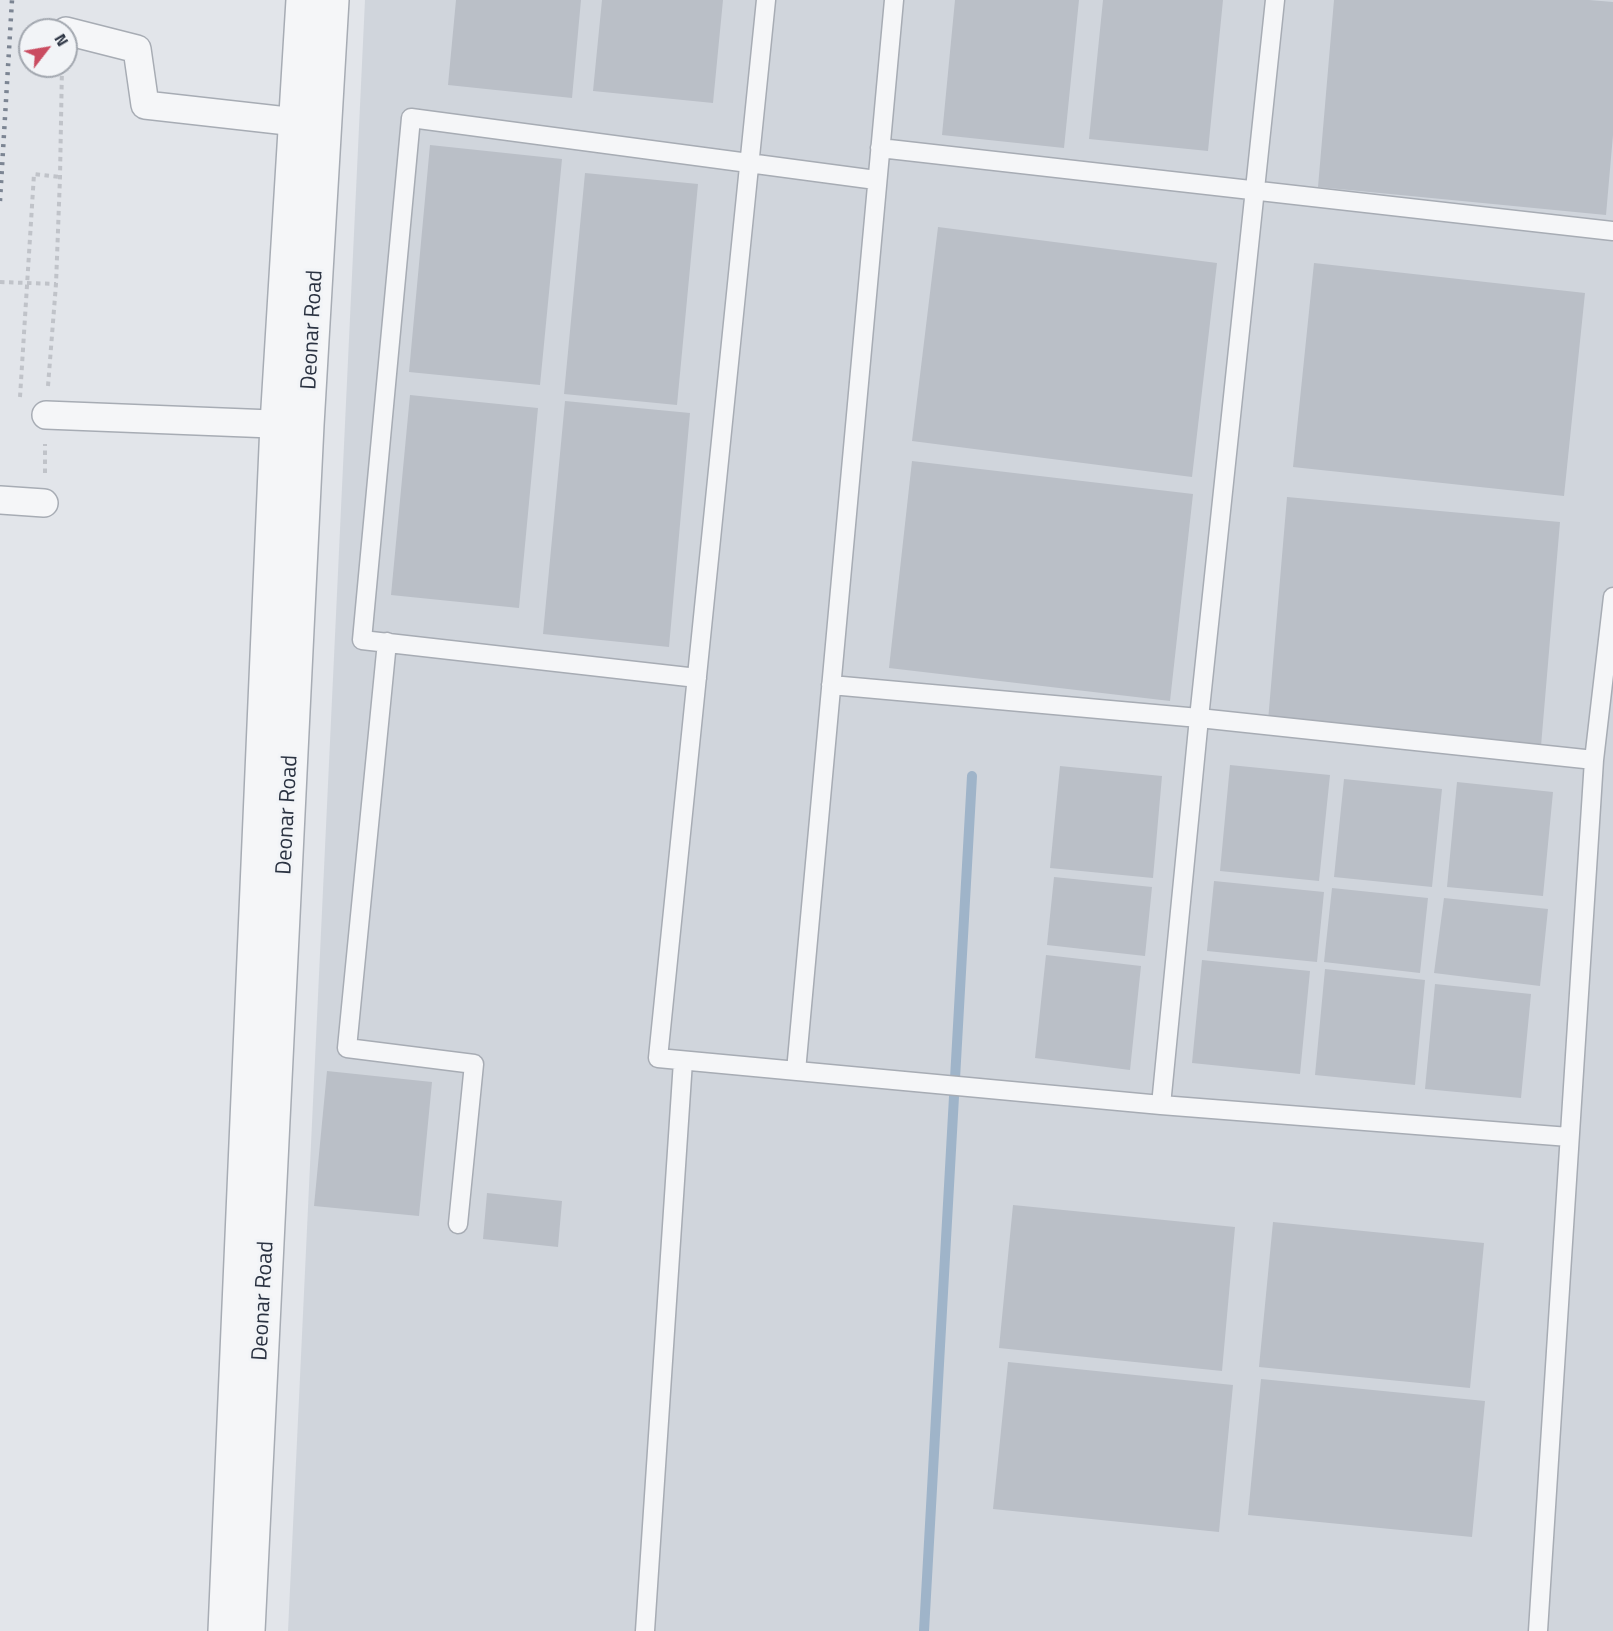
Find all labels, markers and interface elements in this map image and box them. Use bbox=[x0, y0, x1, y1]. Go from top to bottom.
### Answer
north arrow bbox=[18, 18, 78, 78]
text: N bbox=[49, 29, 75, 51]
street label: Deonar Road bbox=[297, 269, 329, 391]
street label: Deonar Road bbox=[272, 754, 304, 876]
street label: Deonar Road bbox=[248, 1240, 280, 1362]

